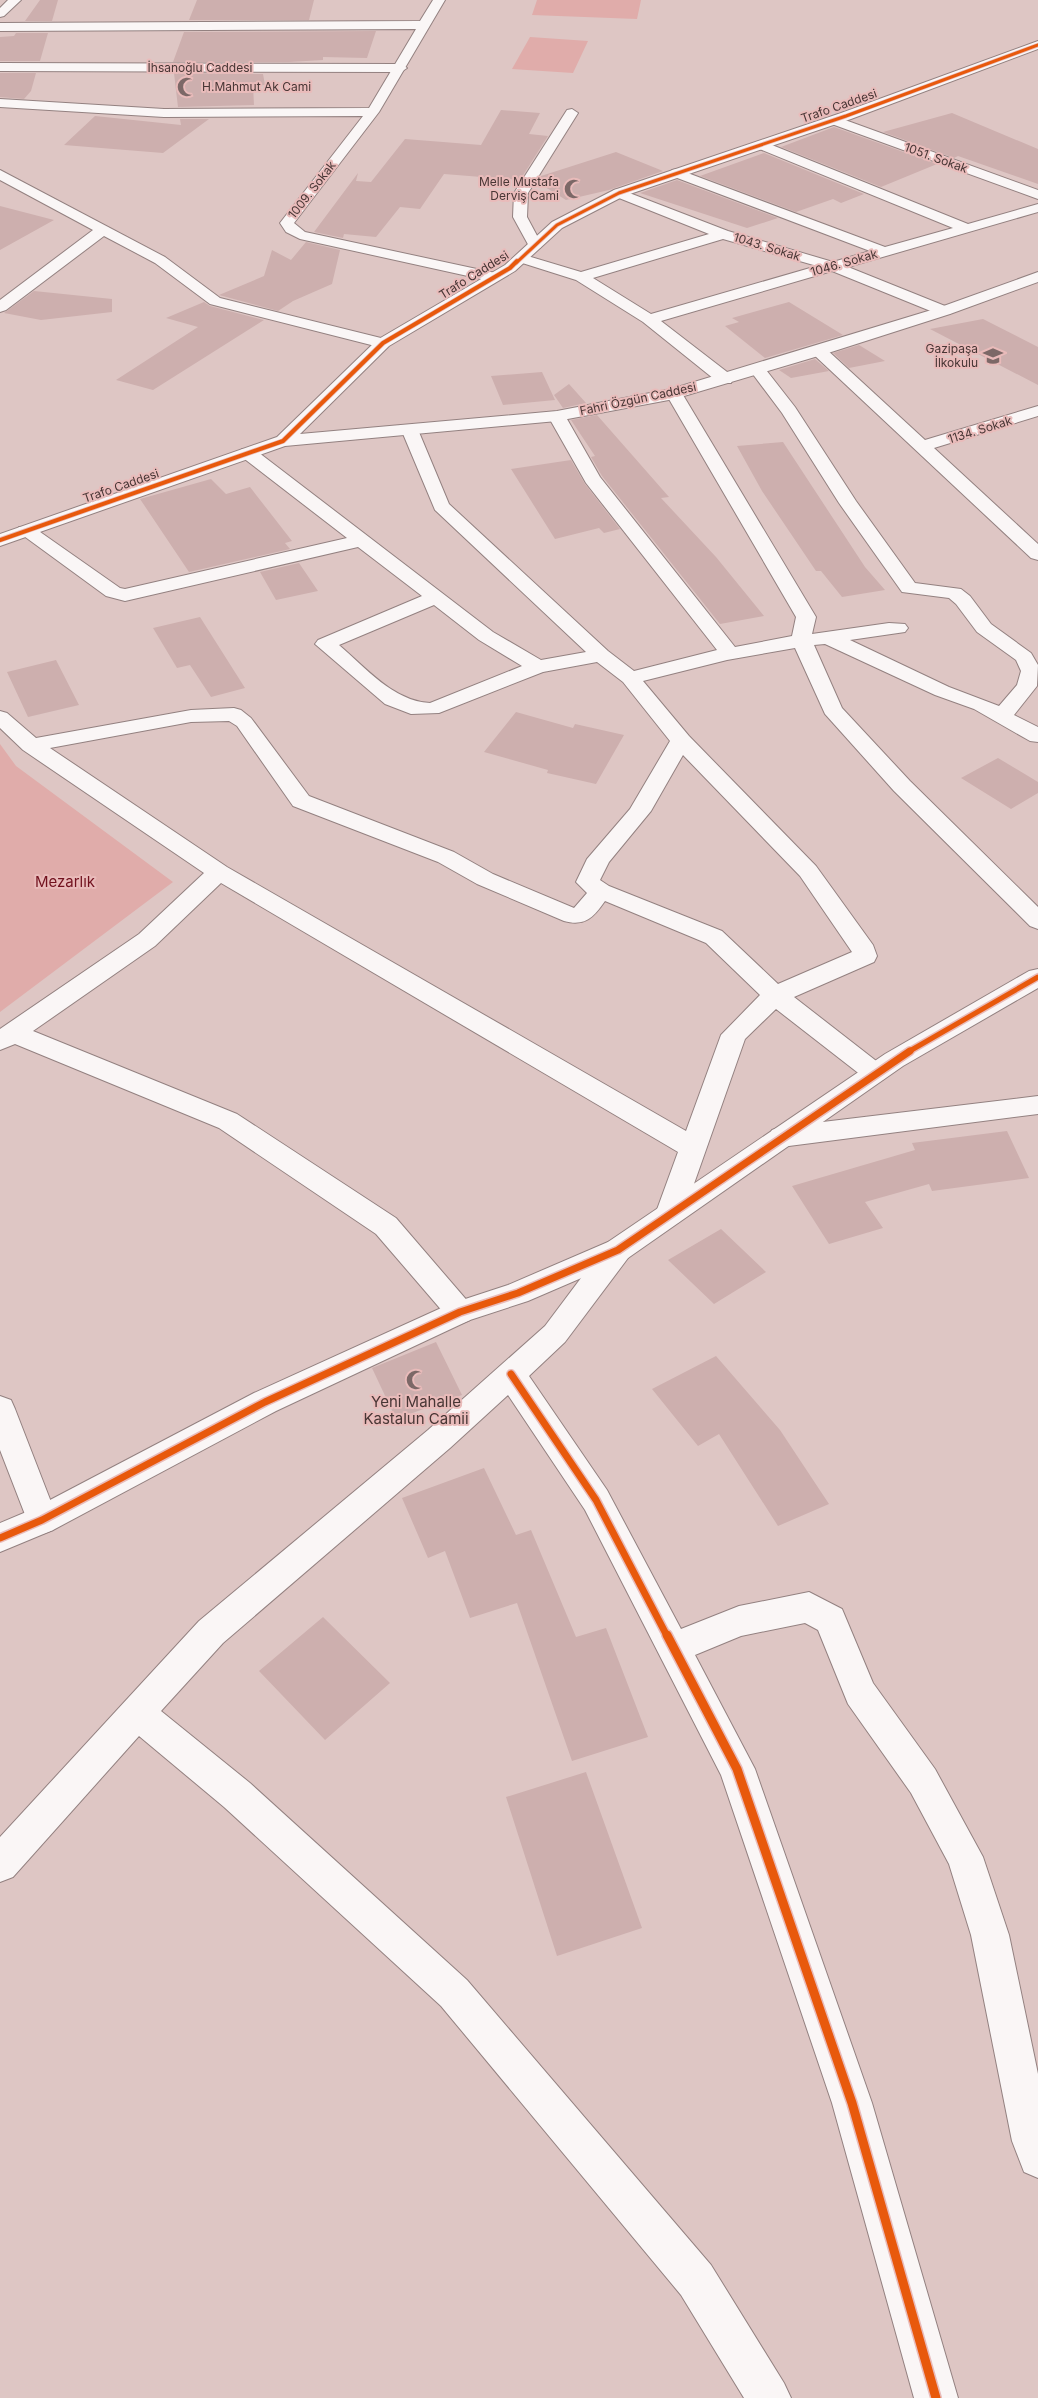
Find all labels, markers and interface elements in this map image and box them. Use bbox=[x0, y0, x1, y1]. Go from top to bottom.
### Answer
street label: İhsanoğlu Caddesi bbox=[148, 60, 253, 75]
mosque icon: H.Mahmut Ak Cami bbox=[176, 76, 198, 98]
place label: H.Mahmut Ak Cami bbox=[202, 79, 311, 94]
street label: Trafo Caddesi bbox=[799, 85, 879, 126]
street label: 1051. Sokak bbox=[902, 139, 970, 176]
street label: 1009. Sokak bbox=[285, 158, 339, 221]
place label: Melle Mustafa Derviş Cami bbox=[479, 174, 559, 203]
mosque icon: Melle Mustafa Derviş Cami bbox=[563, 178, 585, 200]
street label: 1043. Sokak bbox=[732, 229, 803, 264]
street label: 1046. Sokak bbox=[809, 246, 879, 279]
street label: Trafo Caddesi bbox=[436, 247, 511, 302]
place label: Gazipaşa İlkokulu bbox=[926, 341, 978, 370]
school or university icon: Gazipaşa İlkokulu bbox=[982, 345, 1004, 367]
street label: Fahri Özgün Caddesi bbox=[578, 379, 698, 418]
street label: 1134. Sokak bbox=[946, 413, 1014, 446]
street label: Trafo Caddesi bbox=[81, 465, 161, 506]
park label: Mezarlık bbox=[35, 872, 96, 891]
mosque icon: Yeni Mahalle Kastalun Camii bbox=[405, 1369, 427, 1391]
place label: Yeni Mahalle Kastalun Camii bbox=[363, 1392, 469, 1428]

